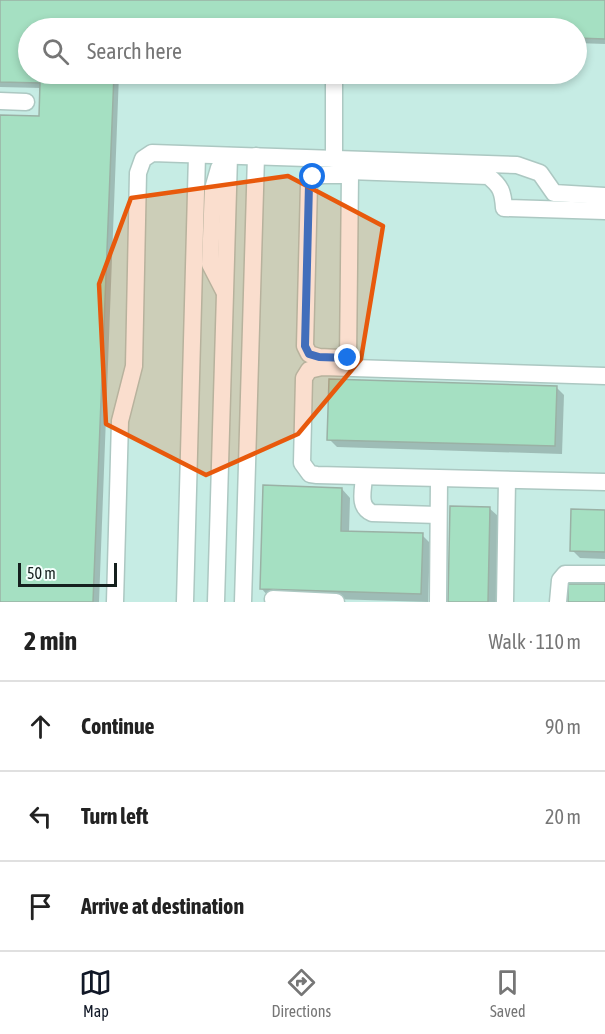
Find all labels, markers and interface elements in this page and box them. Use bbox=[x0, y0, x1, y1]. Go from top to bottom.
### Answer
search box bbox=[18, 18, 587, 84]
icon: search bbox=[39, 35, 72, 68]
text: Search here bbox=[87, 38, 182, 64]
route start bbox=[299, 163, 325, 189]
route end bbox=[334, 344, 360, 370]
scale bar bbox=[18, 560, 117, 588]
text: 50 m bbox=[27, 564, 56, 582]
text: 2 min bbox=[24, 626, 77, 656]
text: Walk · 110 m bbox=[489, 630, 581, 653]
icon: ahead bbox=[24, 710, 57, 743]
text: Continue bbox=[81, 713, 155, 739]
text: 90 m bbox=[545, 715, 581, 738]
icon: left bbox=[24, 800, 57, 833]
text: Turn left bbox=[81, 803, 148, 829]
text: 20 m bbox=[545, 805, 581, 828]
icon: arrive bbox=[24, 890, 57, 923]
text: Arrive at destination bbox=[81, 893, 244, 919]
tab: Map bbox=[79, 966, 112, 1020]
tab: Directions bbox=[271, 966, 331, 1020]
tab: Saved bbox=[490, 966, 525, 1020]

